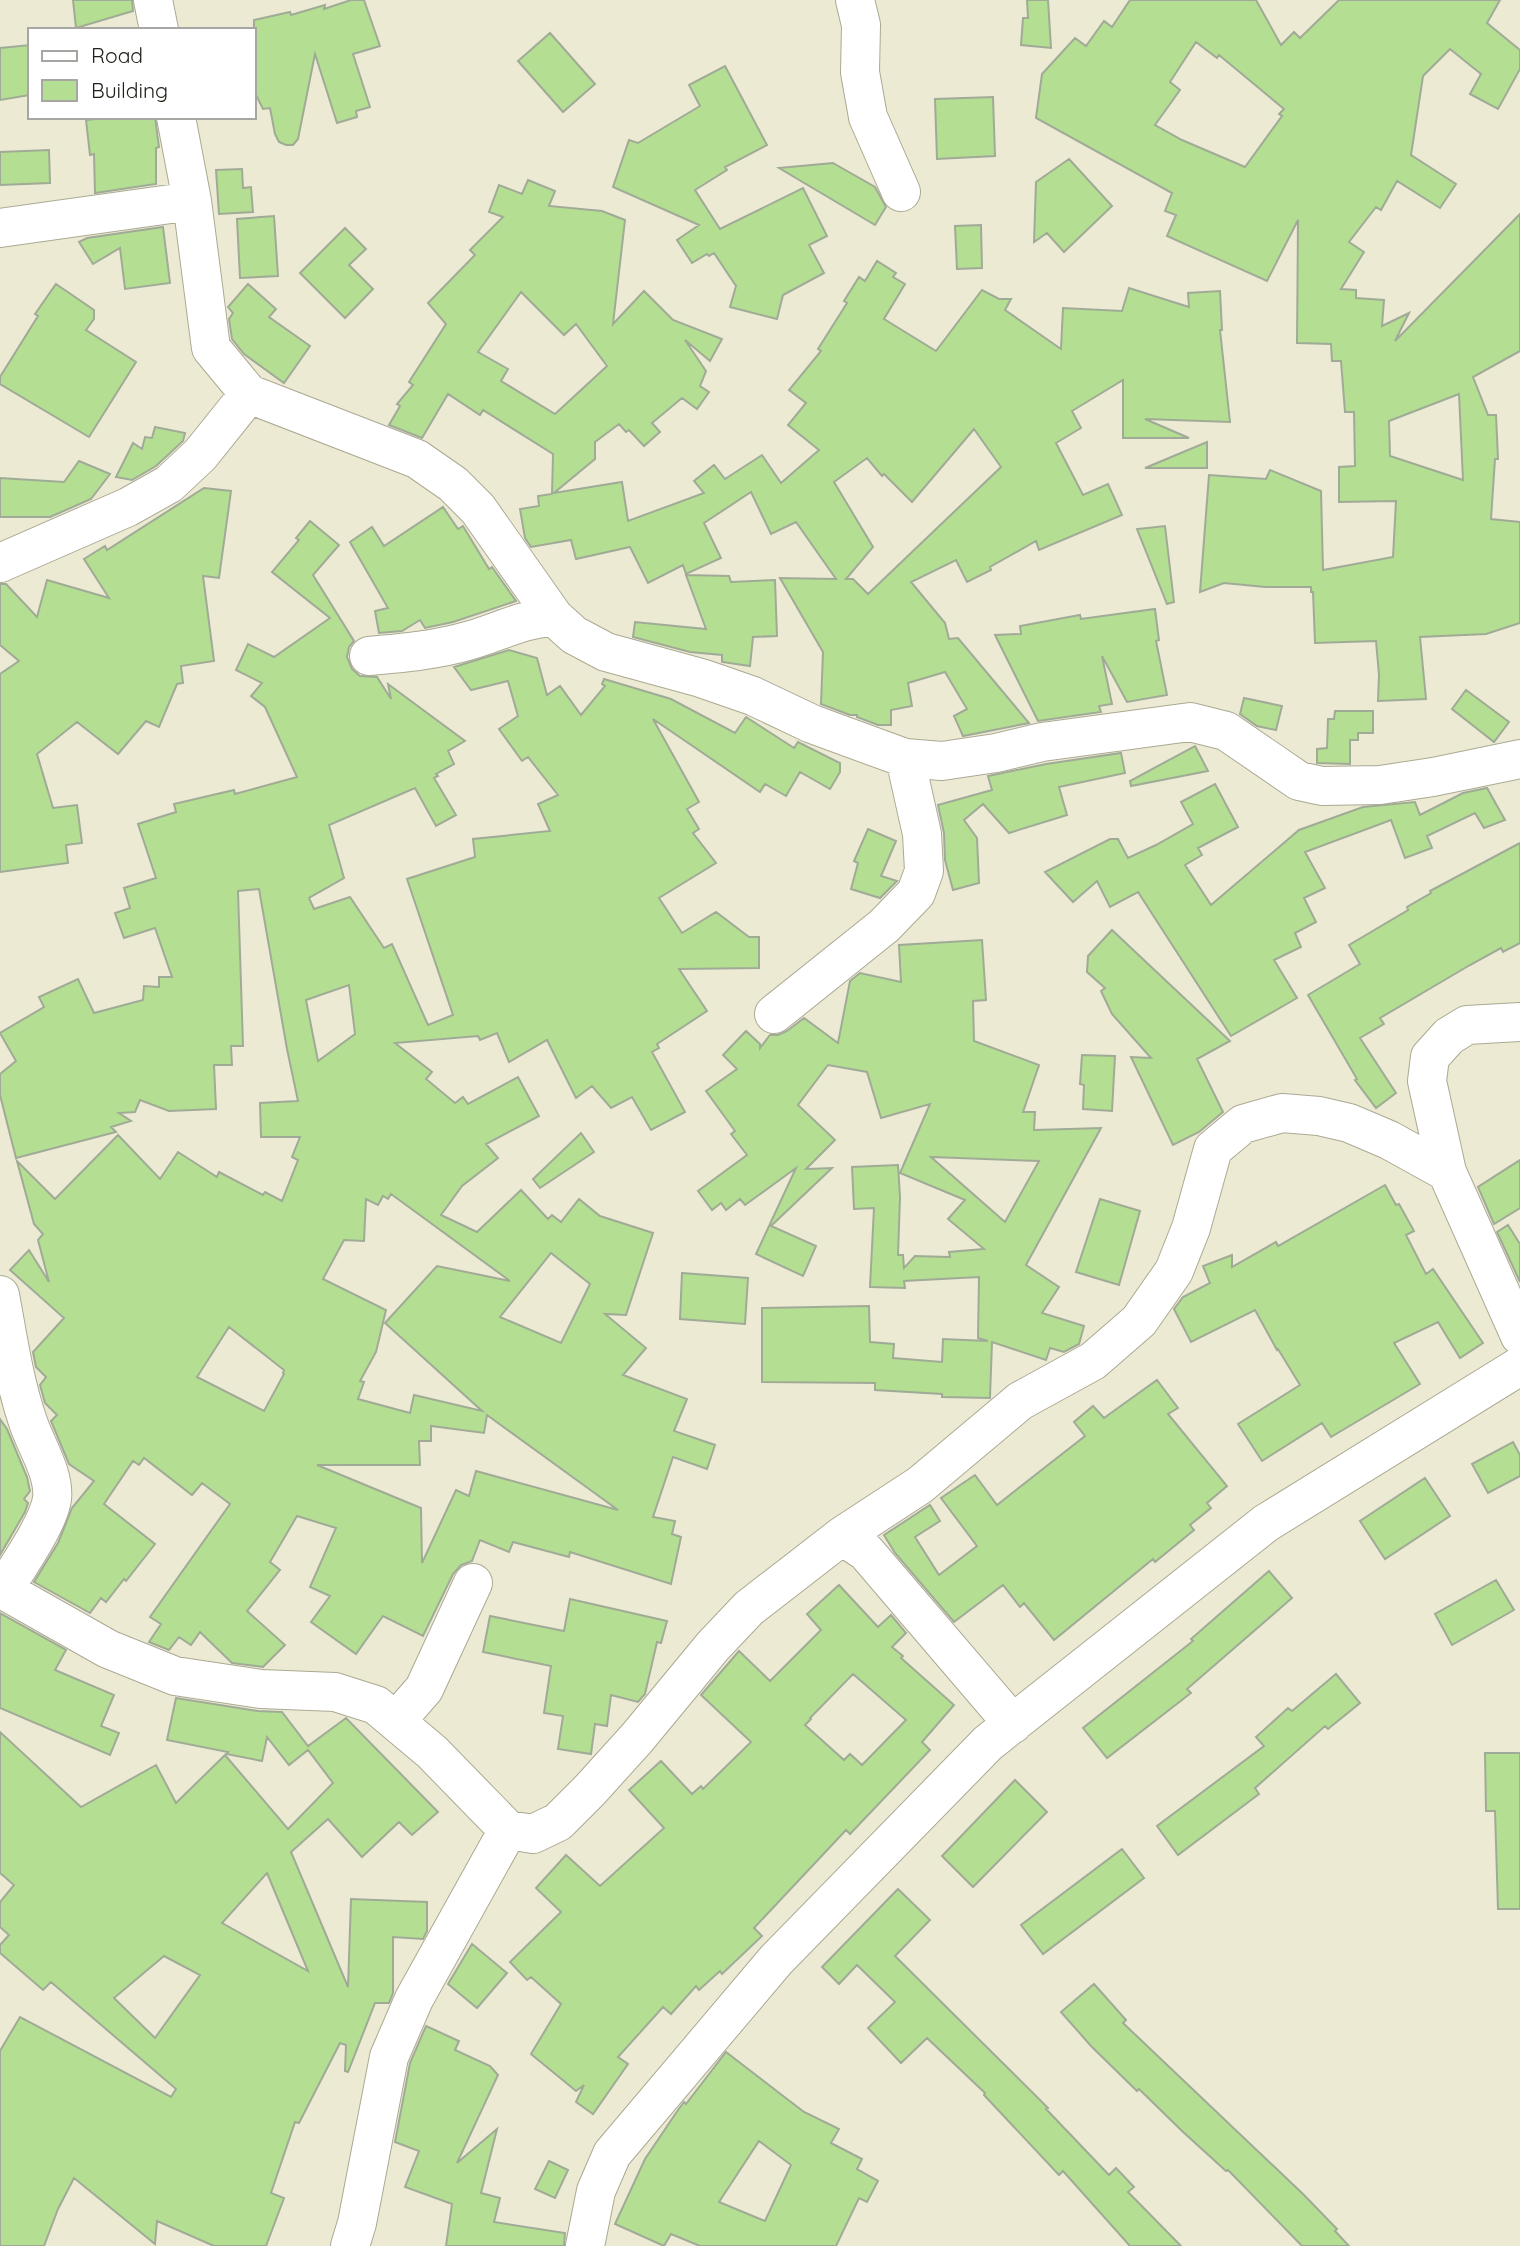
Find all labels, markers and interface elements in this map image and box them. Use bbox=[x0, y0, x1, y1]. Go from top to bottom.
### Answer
legend bbox=[28, 28, 256, 119]
text: Road bbox=[91, 42, 143, 68]
text: Building bbox=[91, 77, 168, 103]

